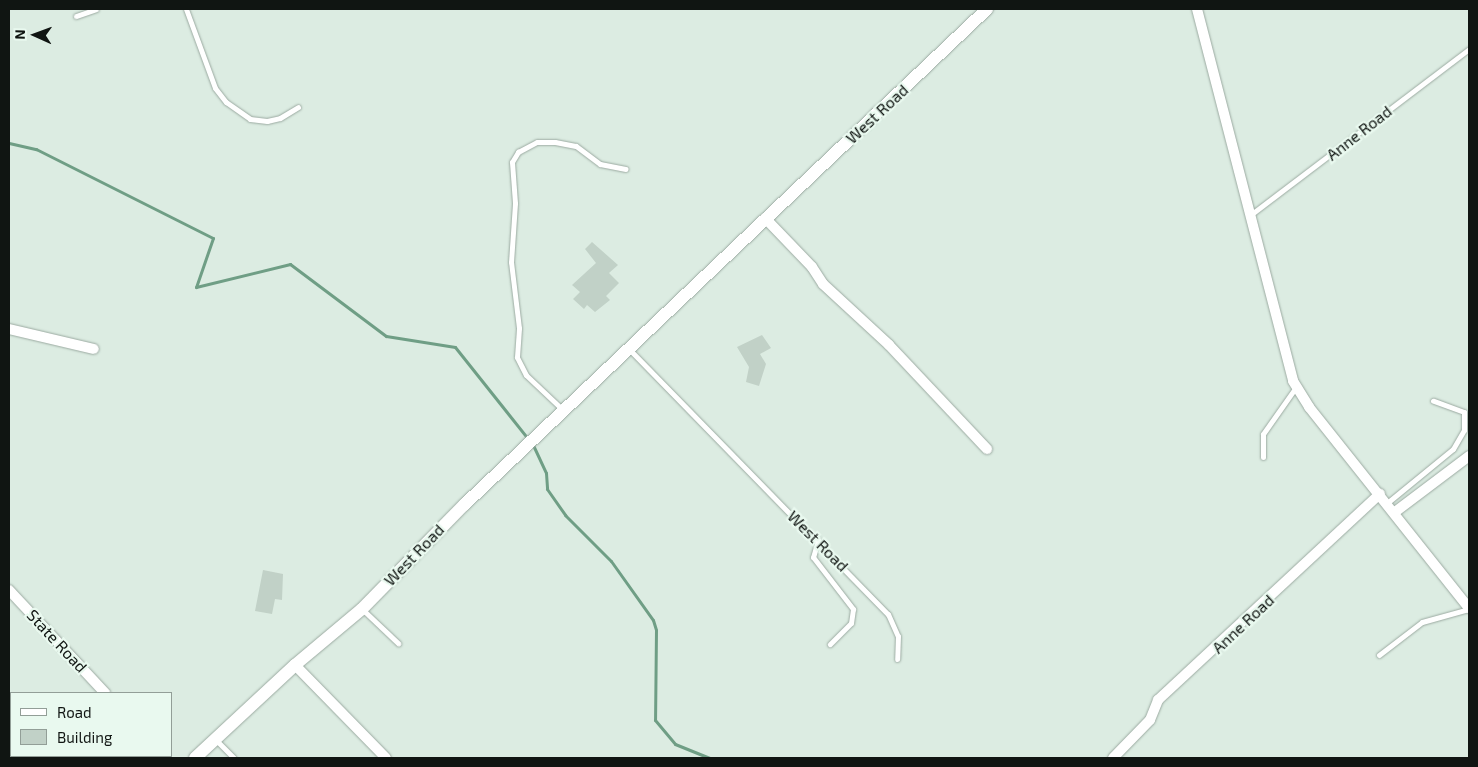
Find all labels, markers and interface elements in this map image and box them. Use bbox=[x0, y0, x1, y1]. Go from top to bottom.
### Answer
north arrow bbox=[10, 10, 60, 60]
text: N bbox=[11, 29, 28, 40]
street label: West Road bbox=[842, 80, 912, 148]
street label: Anne Road bbox=[1323, 102, 1395, 164]
street label: West Road bbox=[784, 507, 852, 575]
street label: West Road bbox=[380, 520, 448, 590]
street label: Anne Road bbox=[1208, 591, 1278, 657]
street label: State Road bbox=[23, 606, 91, 676]
legend bbox=[10, 692, 172, 757]
text: Road bbox=[57, 703, 92, 721]
text: Building bbox=[57, 728, 112, 746]

